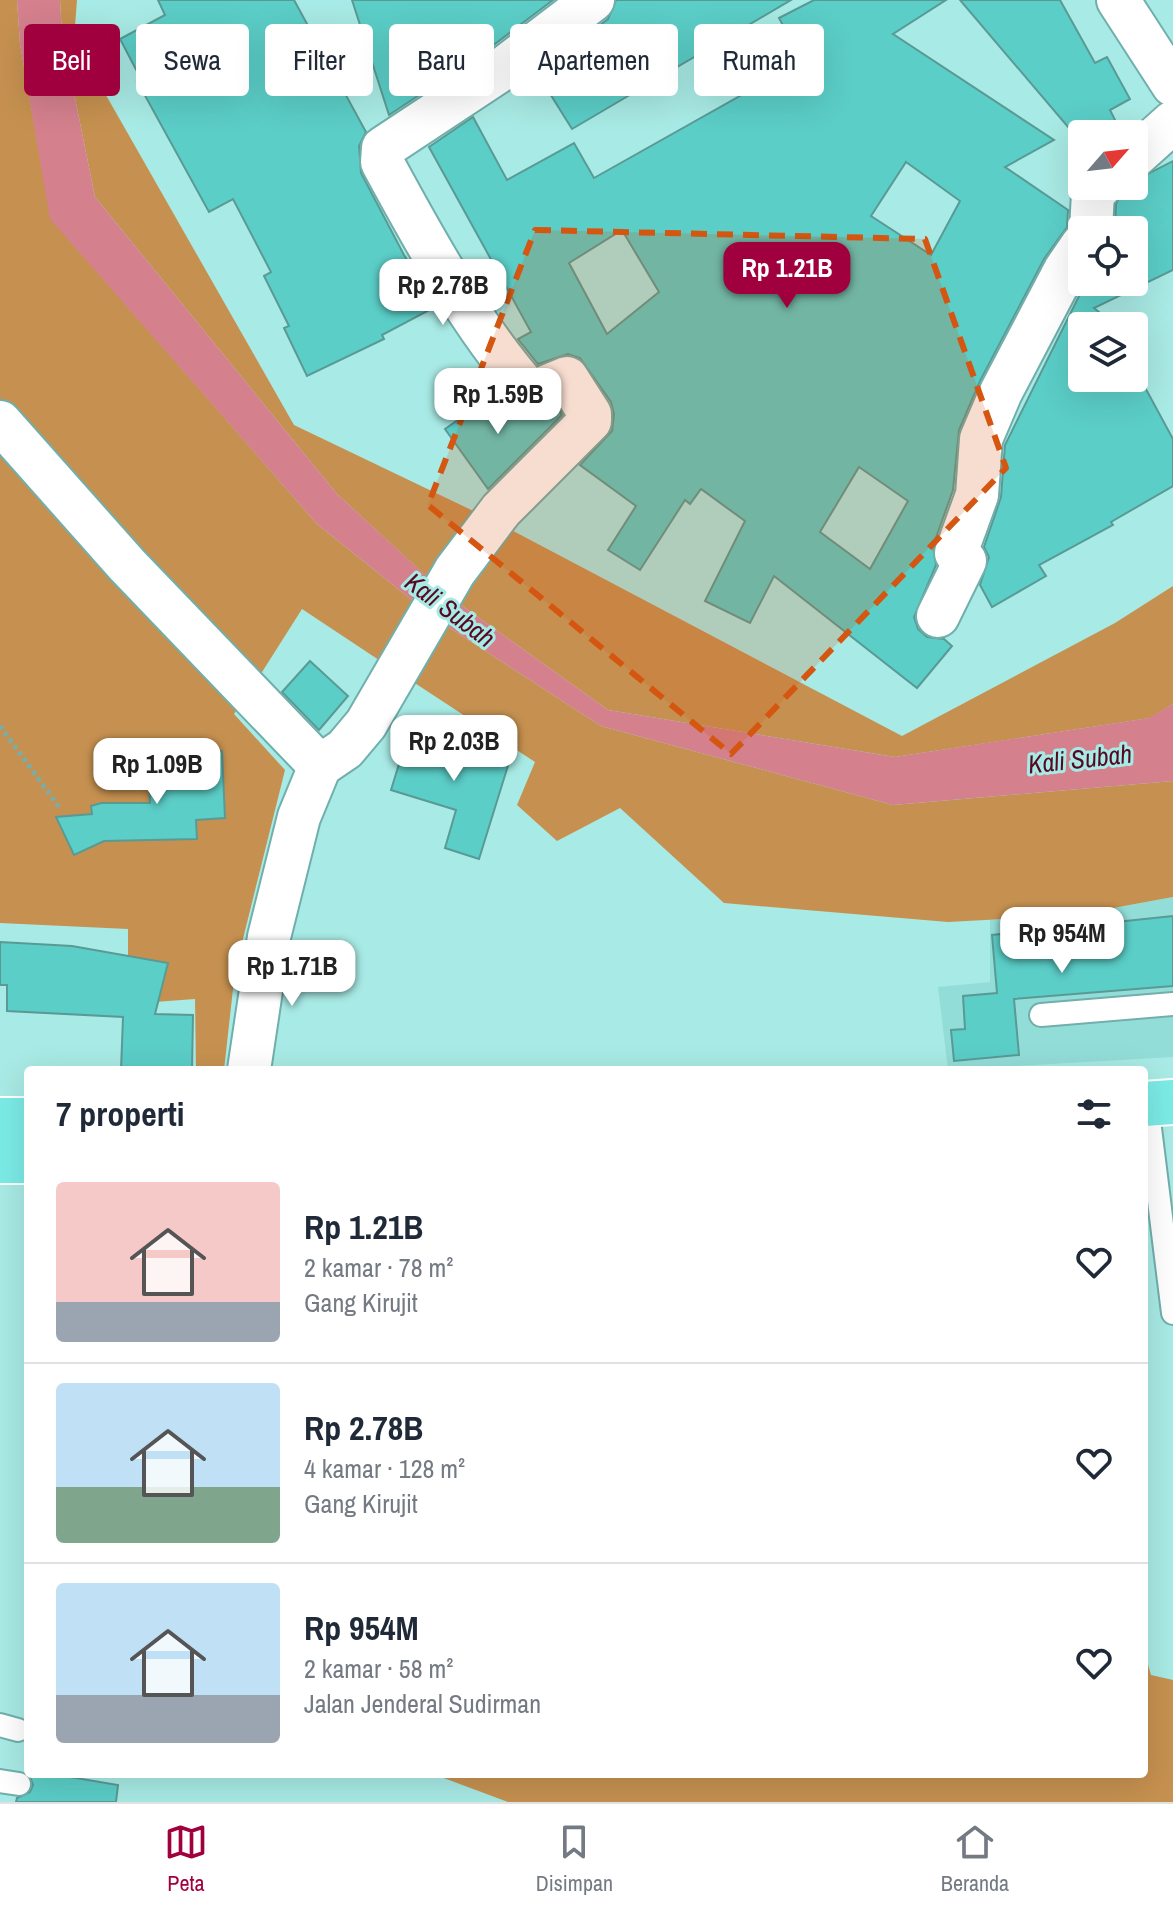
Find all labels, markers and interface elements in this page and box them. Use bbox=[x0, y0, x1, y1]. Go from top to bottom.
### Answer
chip: Beli bbox=[24, 24, 120, 96]
chip: Sewa bbox=[136, 24, 249, 96]
chip: Filter bbox=[265, 24, 373, 96]
chip: Baru bbox=[389, 24, 494, 96]
chip: Apartemen bbox=[510, 24, 678, 96]
chip: Rumah bbox=[694, 24, 824, 96]
north arrow bbox=[1068, 120, 1148, 200]
map controls bbox=[1068, 120, 1148, 392]
button: locate bbox=[1068, 216, 1148, 296]
pin: Rp 1.21B bbox=[704, 242, 870, 310]
text: Rp 1.21B bbox=[741, 250, 833, 285]
pin: Rp 2.78B bbox=[360, 259, 526, 327]
text: Rp 2.78B bbox=[397, 267, 489, 302]
button: layers bbox=[1068, 312, 1148, 392]
pin: Rp 1.59B bbox=[415, 368, 581, 436]
text: Rp 1.59B bbox=[452, 376, 544, 411]
water label: Kali Subah bbox=[398, 564, 502, 655]
pin: Rp 2.03B bbox=[371, 715, 537, 783]
text: Rp 2.03B bbox=[408, 723, 500, 758]
water label: Kali Subah bbox=[1026, 736, 1134, 781]
pin: Rp 1.09B bbox=[74, 738, 240, 806]
text: Rp 1.09B bbox=[111, 746, 203, 781]
pin: Rp 954M bbox=[988, 907, 1136, 975]
text: Rp 954M bbox=[1018, 915, 1106, 950]
pin: Rp 1.71B bbox=[209, 940, 375, 1008]
text: Rp 1.71B bbox=[246, 948, 338, 983]
text: 7 properti bbox=[56, 1091, 185, 1137]
icon: filters bbox=[1072, 1092, 1116, 1136]
text: Rp 1.21B bbox=[304, 1204, 423, 1250]
icon: home bbox=[120, 1214, 216, 1310]
icon: heart bbox=[1072, 1240, 1116, 1284]
text: 2 kamar · 78 m² bbox=[304, 1250, 453, 1285]
text: Gang Kirujit bbox=[304, 1285, 418, 1320]
text: Rp 2.78B bbox=[304, 1405, 423, 1451]
icon: home bbox=[120, 1415, 216, 1511]
icon: heart bbox=[1072, 1441, 1116, 1485]
text: 4 kamar · 128 m² bbox=[304, 1451, 465, 1486]
text: Gang Kirujit bbox=[304, 1486, 418, 1521]
text: Rp 954M bbox=[304, 1605, 419, 1651]
icon: home bbox=[120, 1615, 216, 1711]
icon: heart bbox=[1072, 1641, 1116, 1685]
text: 2 kamar · 58 m² bbox=[304, 1651, 453, 1686]
text: Jalan Jenderal Sudirman bbox=[304, 1686, 541, 1721]
tab: Peta bbox=[164, 1820, 208, 1898]
tab: Disimpan bbox=[536, 1820, 613, 1898]
tab: Beranda bbox=[941, 1820, 1009, 1898]

